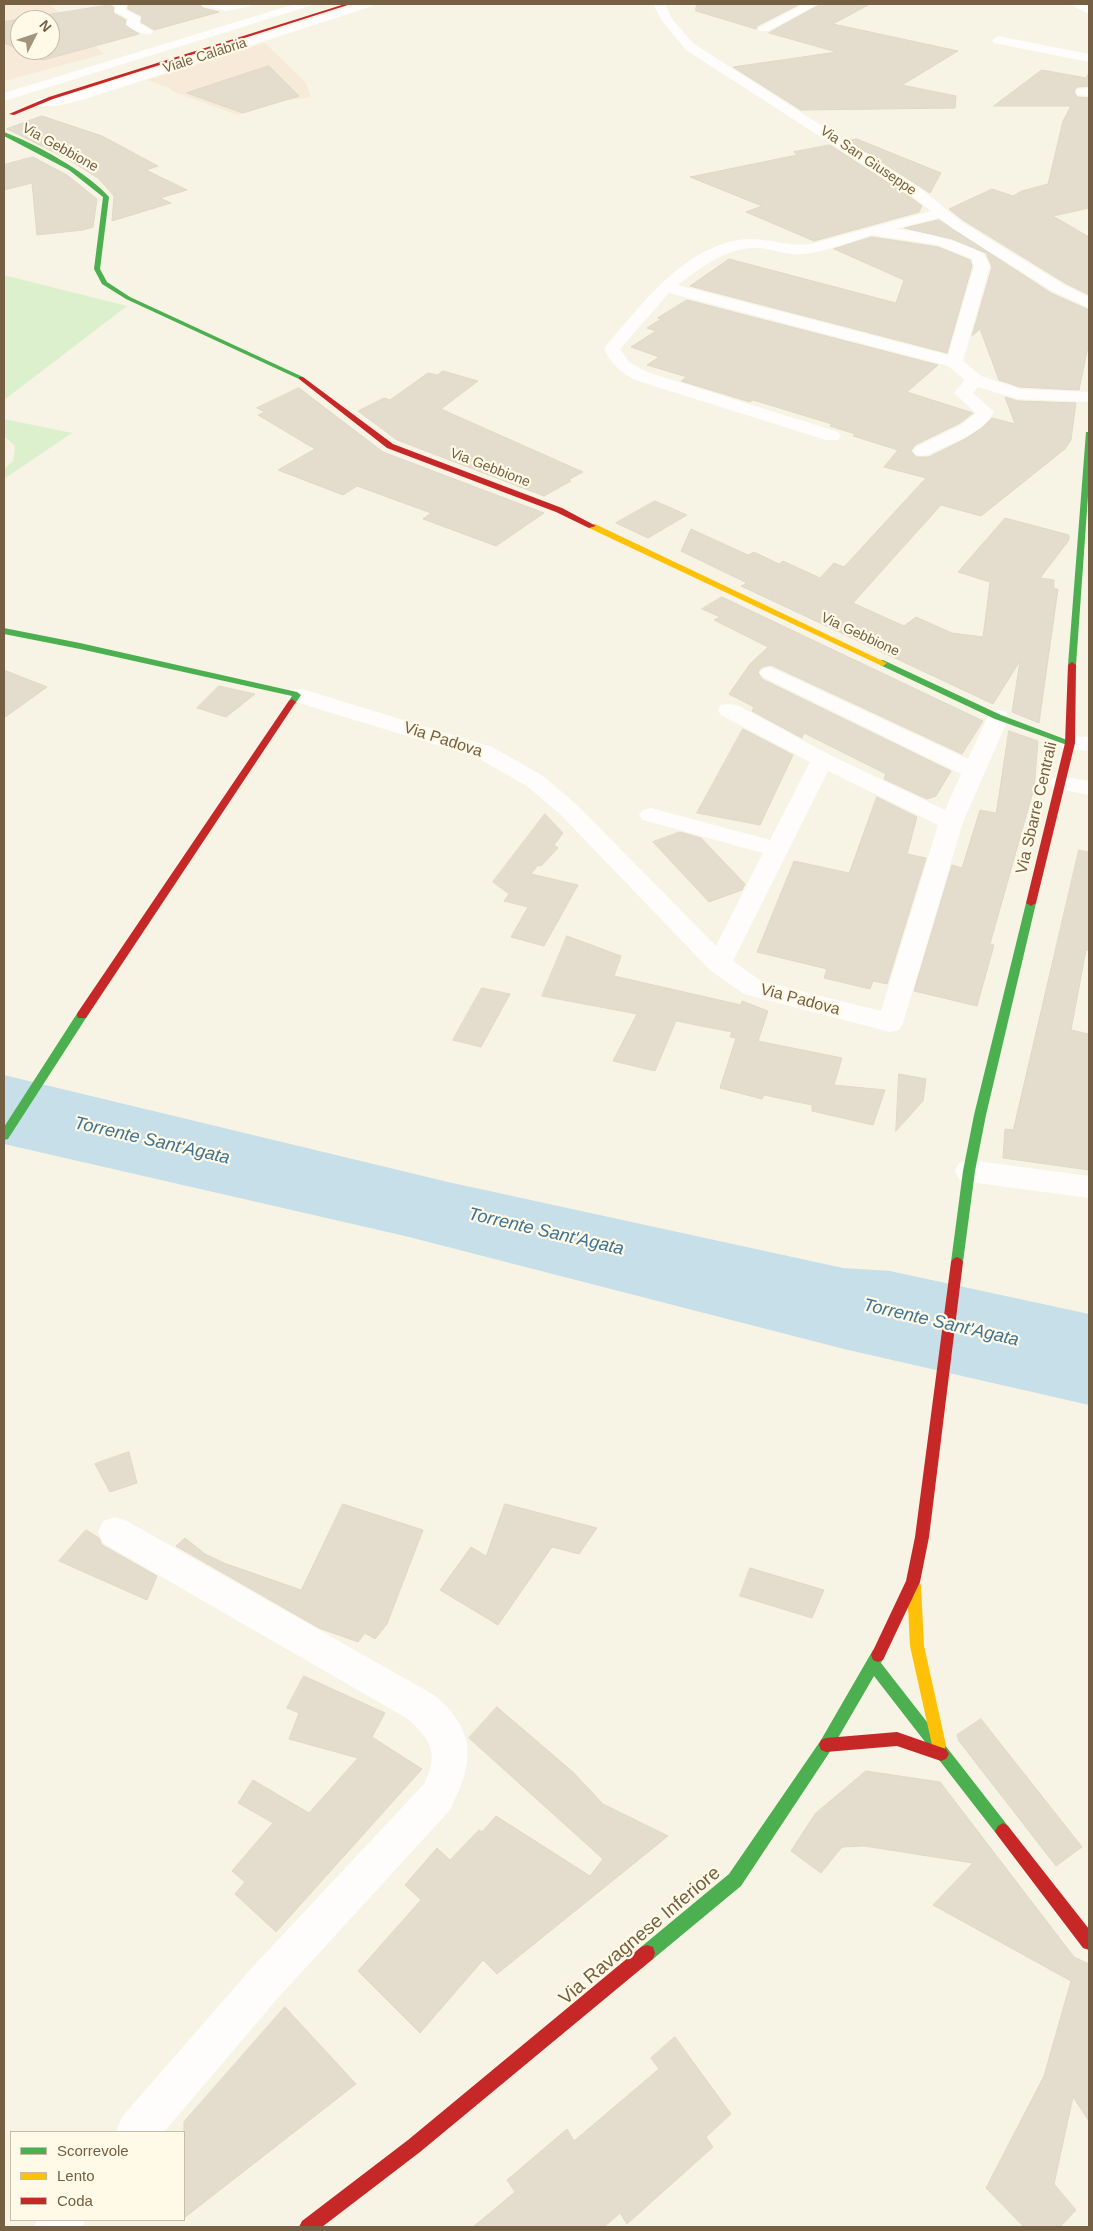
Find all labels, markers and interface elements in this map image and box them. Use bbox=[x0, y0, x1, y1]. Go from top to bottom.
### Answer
north arrow bbox=[10, 10, 60, 60]
text: N bbox=[36, 17, 55, 35]
street label: Viale Calabria bbox=[161, 35, 249, 77]
street label: Via Gebbione bbox=[19, 120, 101, 176]
street label: Via San Giuseppe bbox=[817, 123, 919, 199]
street label: Via Gebbione bbox=[448, 445, 532, 491]
street label: Via Gebbione bbox=[818, 610, 902, 660]
street label: Via Padova bbox=[401, 718, 485, 762]
street label: Via Sbarre Centrali bbox=[1012, 740, 1062, 876]
street label: Via Padova bbox=[758, 980, 842, 1020]
water label: Torrente Sant'Agata bbox=[72, 1113, 232, 1169]
water label: Torrente Sant'Agata bbox=[466, 1204, 626, 1260]
water label: Torrente Sant'Agata bbox=[861, 1295, 1021, 1351]
street label: Via Ravagnese Inferiore bbox=[555, 1862, 725, 2010]
legend bbox=[10, 2131, 185, 2221]
text: Scorrevole bbox=[57, 2142, 129, 2159]
text: Lento bbox=[57, 2167, 95, 2184]
text: Coda bbox=[57, 2192, 93, 2209]

